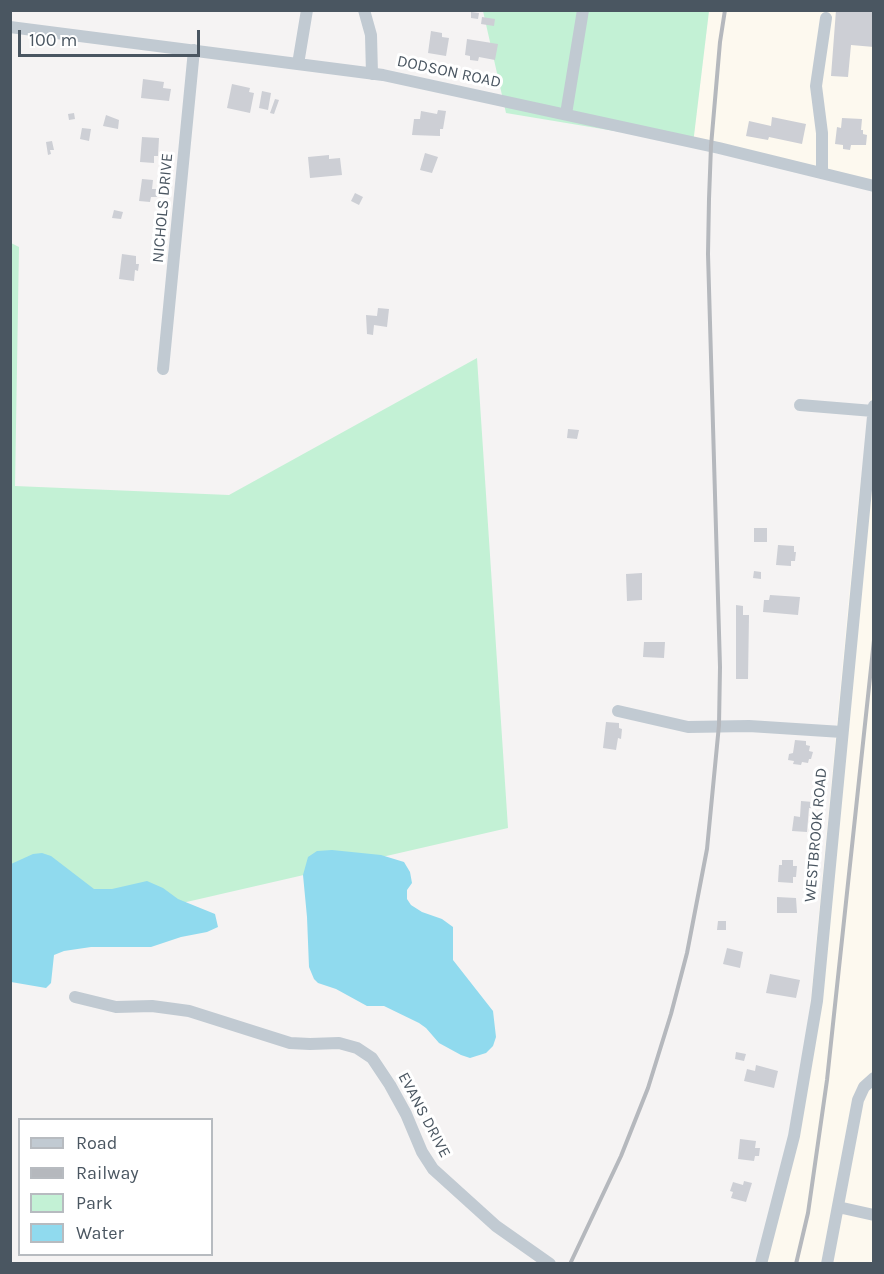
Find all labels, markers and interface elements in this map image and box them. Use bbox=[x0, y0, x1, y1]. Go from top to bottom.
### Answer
scale bar bbox=[21, 18, 202, 56]
text: 100 m bbox=[29, 29, 77, 51]
street label: DODSON ROAD bbox=[395, 52, 503, 92]
street label: NICHOLS DRIVE bbox=[149, 152, 177, 264]
street label: WESTBROOK ROAD bbox=[801, 767, 831, 903]
street label: EVANS DRIVE bbox=[393, 1069, 455, 1161]
legend bbox=[18, 1118, 213, 1256]
text: Road bbox=[76, 1132, 117, 1154]
text: Railway bbox=[76, 1162, 139, 1184]
text: Park bbox=[76, 1192, 113, 1214]
text: Water bbox=[76, 1222, 124, 1244]

